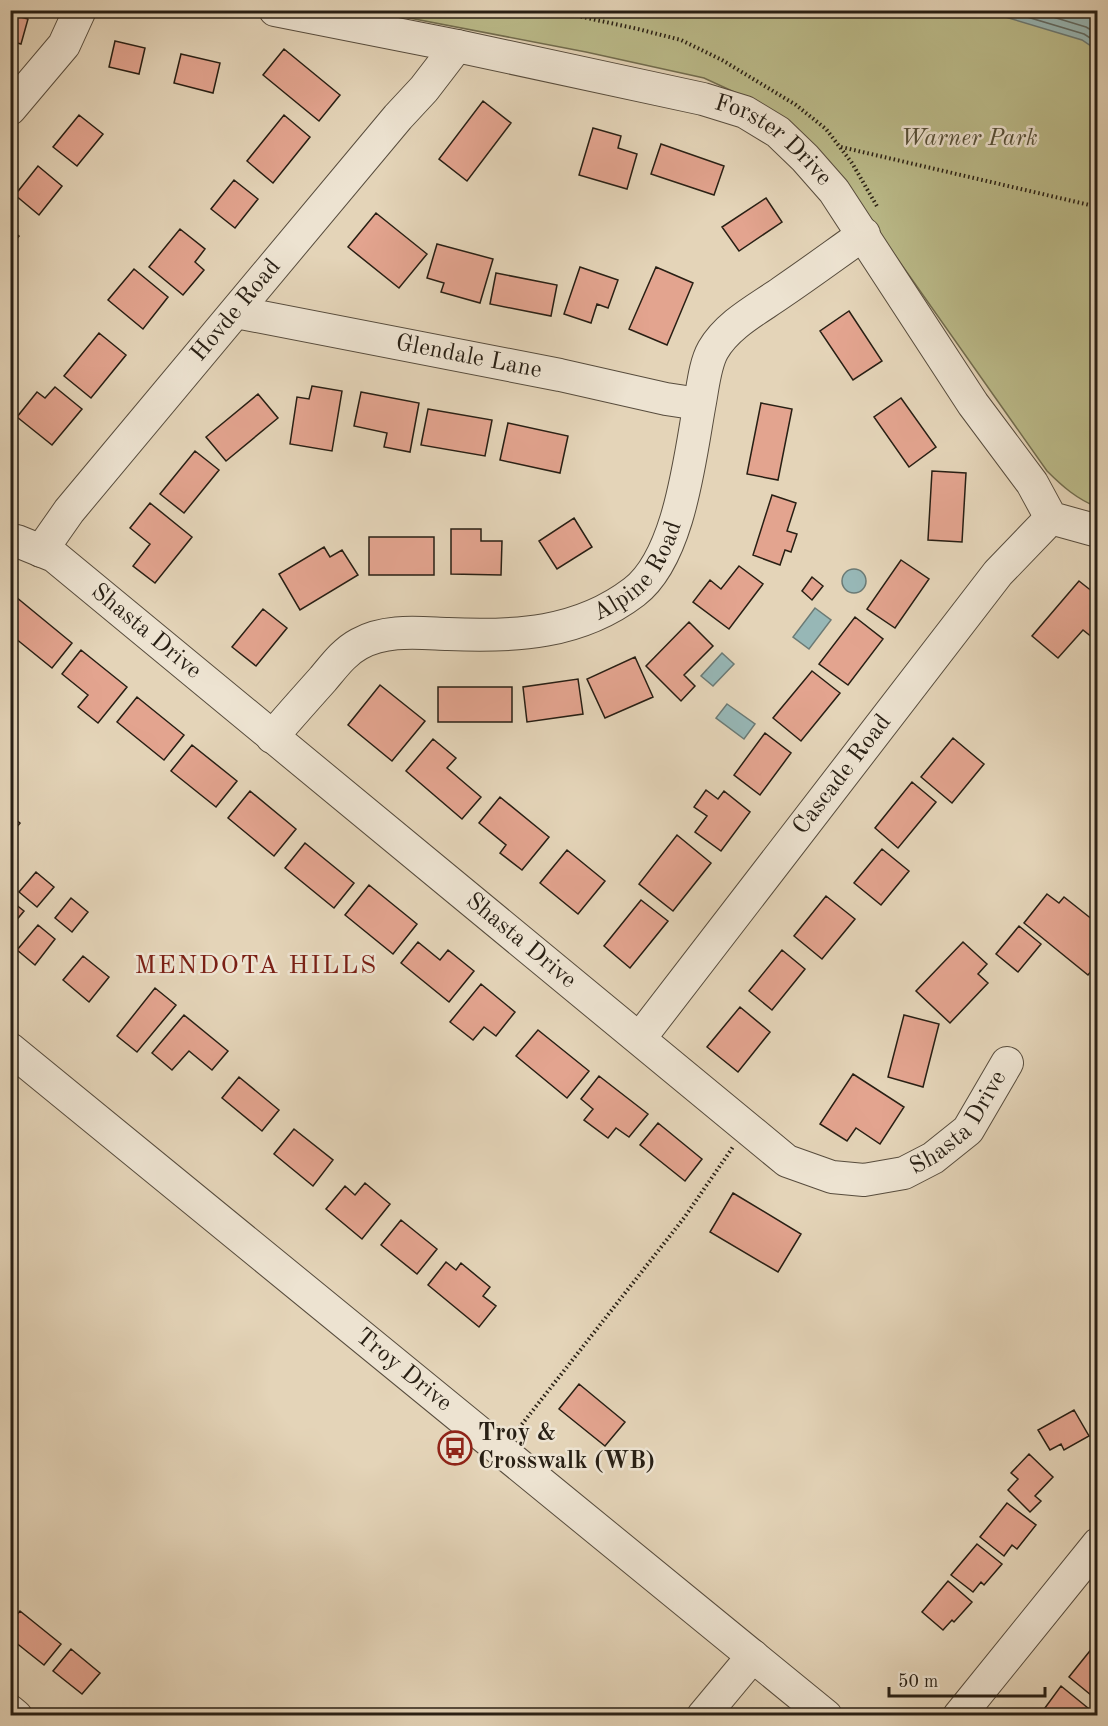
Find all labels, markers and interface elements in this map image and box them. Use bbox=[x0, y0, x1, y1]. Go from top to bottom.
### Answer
street label: Forster Drive bbox=[712, 91, 836, 191]
park label: Warner Park bbox=[900, 127, 1038, 151]
street label: Hovde Road bbox=[187, 255, 286, 366]
street label: Glendale Lane bbox=[394, 331, 544, 383]
street label: Alpine Road bbox=[590, 518, 687, 626]
street label: Shasta Drive bbox=[86, 580, 205, 684]
street label: Cascade Road bbox=[789, 710, 896, 840]
street label: Shasta Drive bbox=[461, 889, 580, 993]
district label: MENDOTA HILLS bbox=[134, 953, 378, 979]
street label: Shasta Drive bbox=[906, 1067, 1012, 1180]
street label: Troy Drive bbox=[351, 1324, 456, 1417]
place label: Troy & Crosswalk (WB) bbox=[478, 1422, 655, 1474]
bus stop icon: Troy & Crosswalk (WB) bbox=[437, 1430, 473, 1466]
scale bar bbox=[889, 1660, 1045, 1698]
text: 50 m bbox=[898, 1673, 938, 1691]

